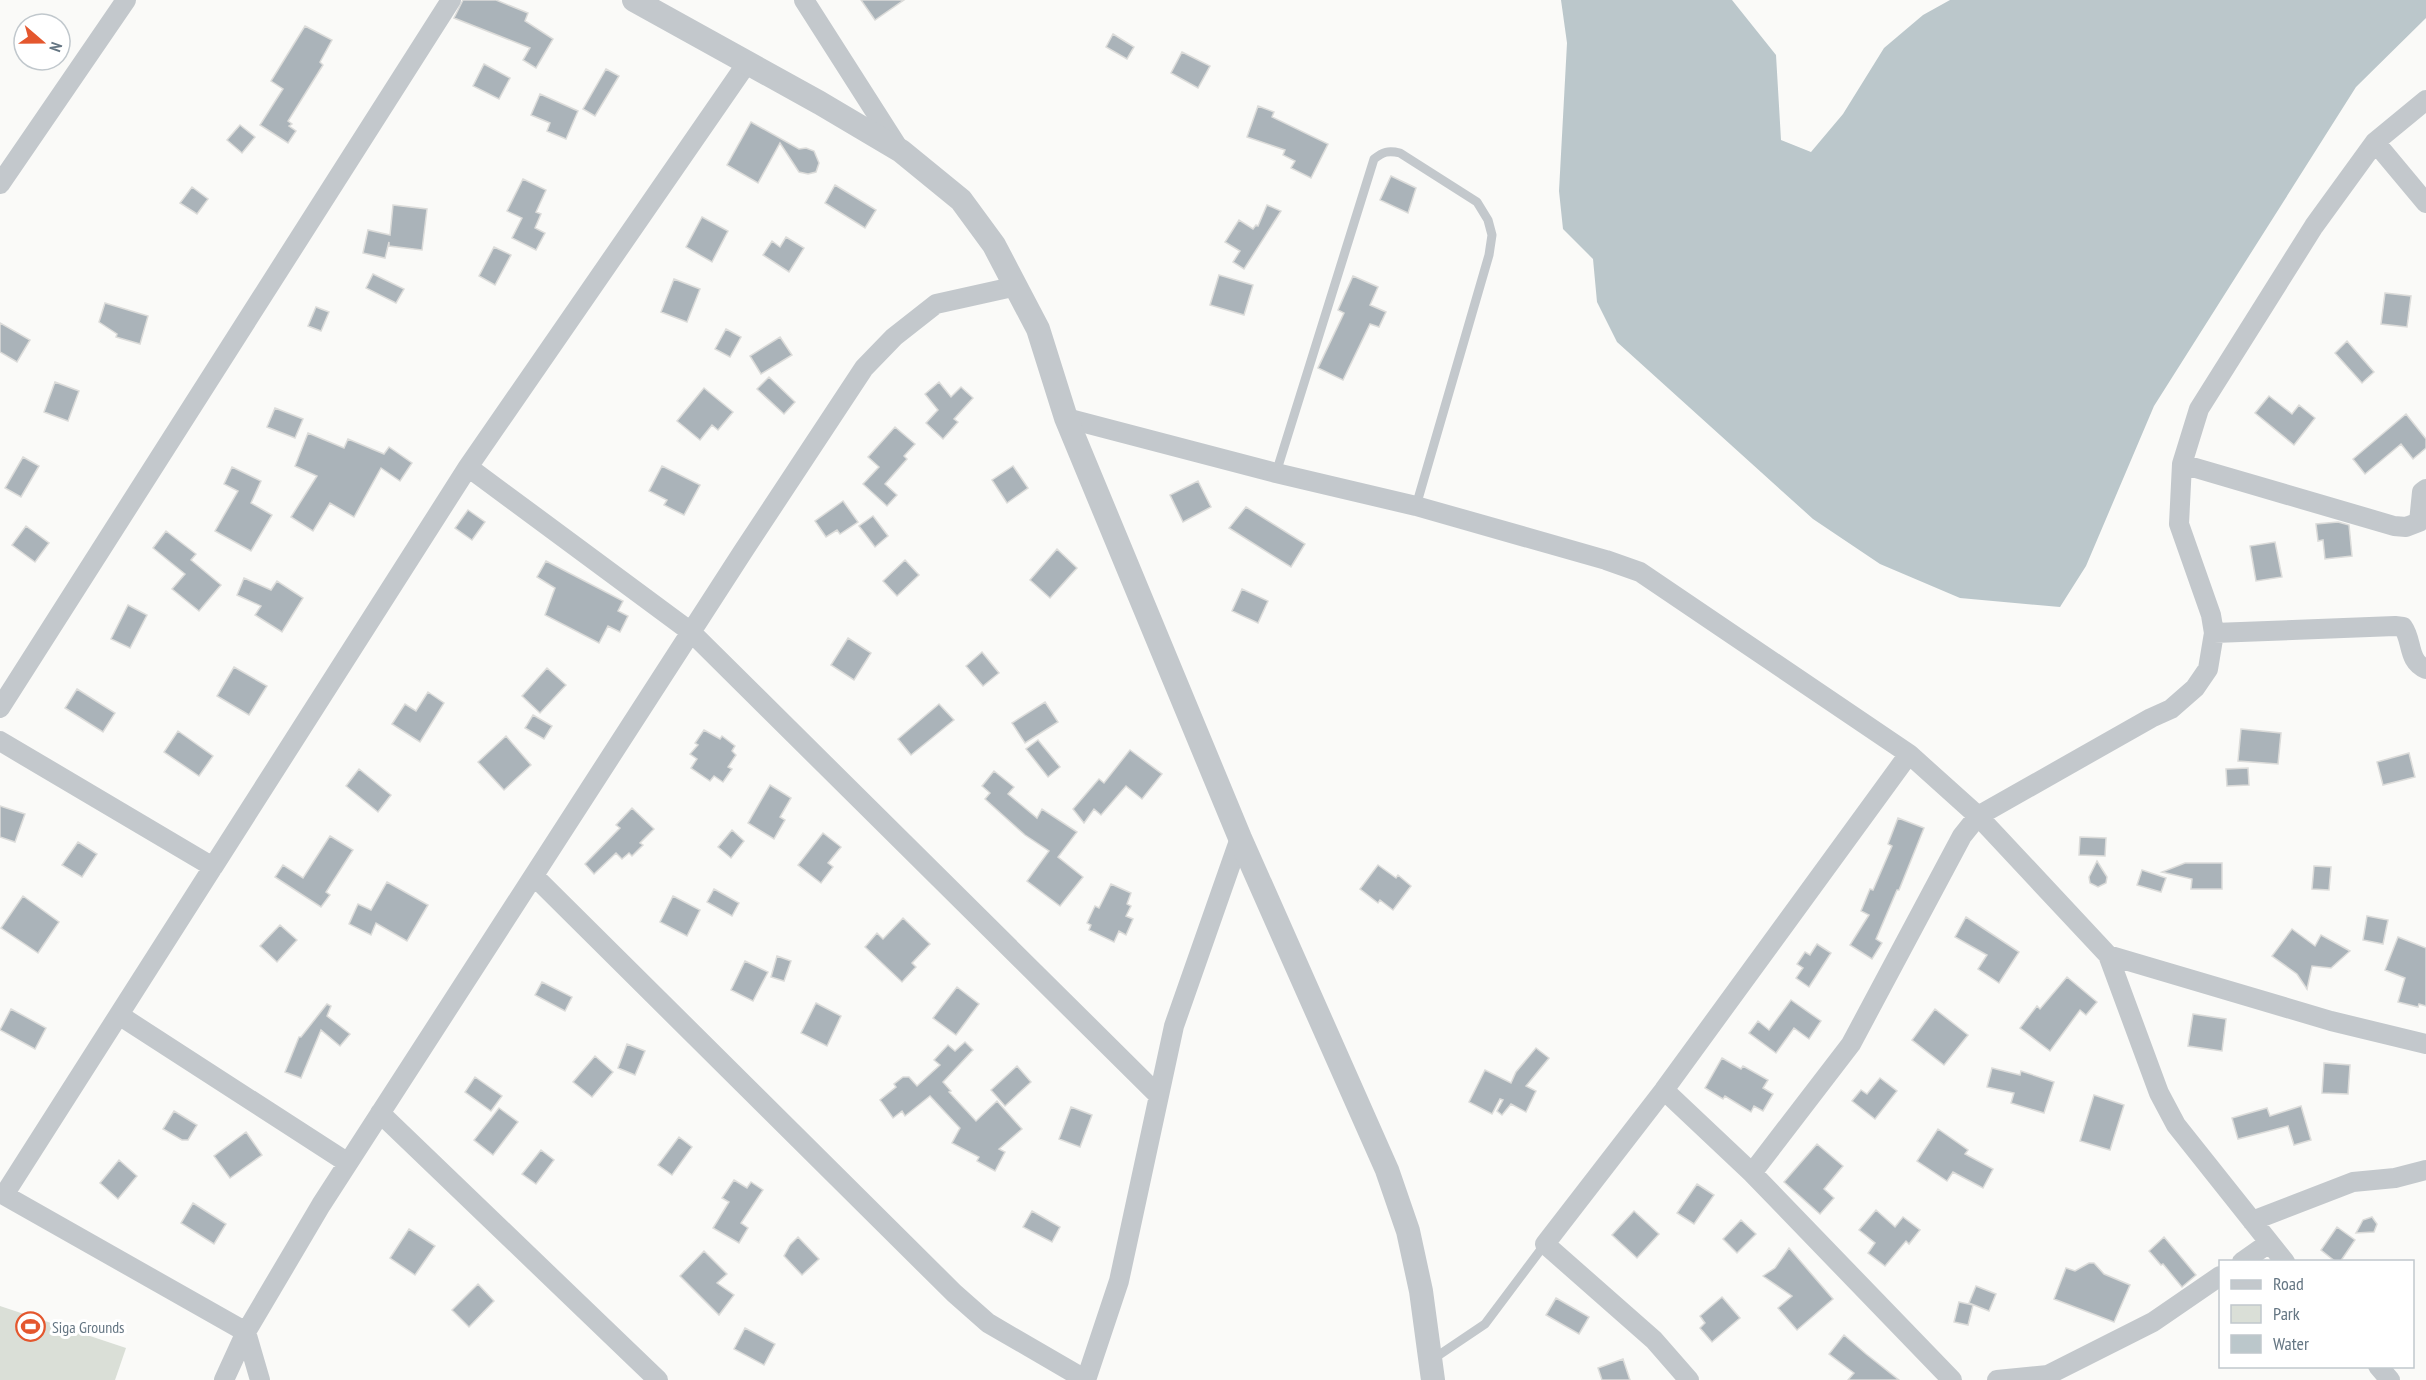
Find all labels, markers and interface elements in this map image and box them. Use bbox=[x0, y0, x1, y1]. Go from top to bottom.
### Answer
north arrow bbox=[12, 12, 72, 72]
text: N bbox=[45, 40, 67, 55]
legend bbox=[2219, 1260, 2414, 1368]
text: Road bbox=[2273, 1272, 2304, 1295]
text: Park bbox=[2273, 1302, 2300, 1325]
sports icon: Siga Grounds bbox=[15, 1311, 47, 1343]
place label: Siga Grounds bbox=[52, 1317, 125, 1337]
text: Water bbox=[2273, 1332, 2309, 1355]

